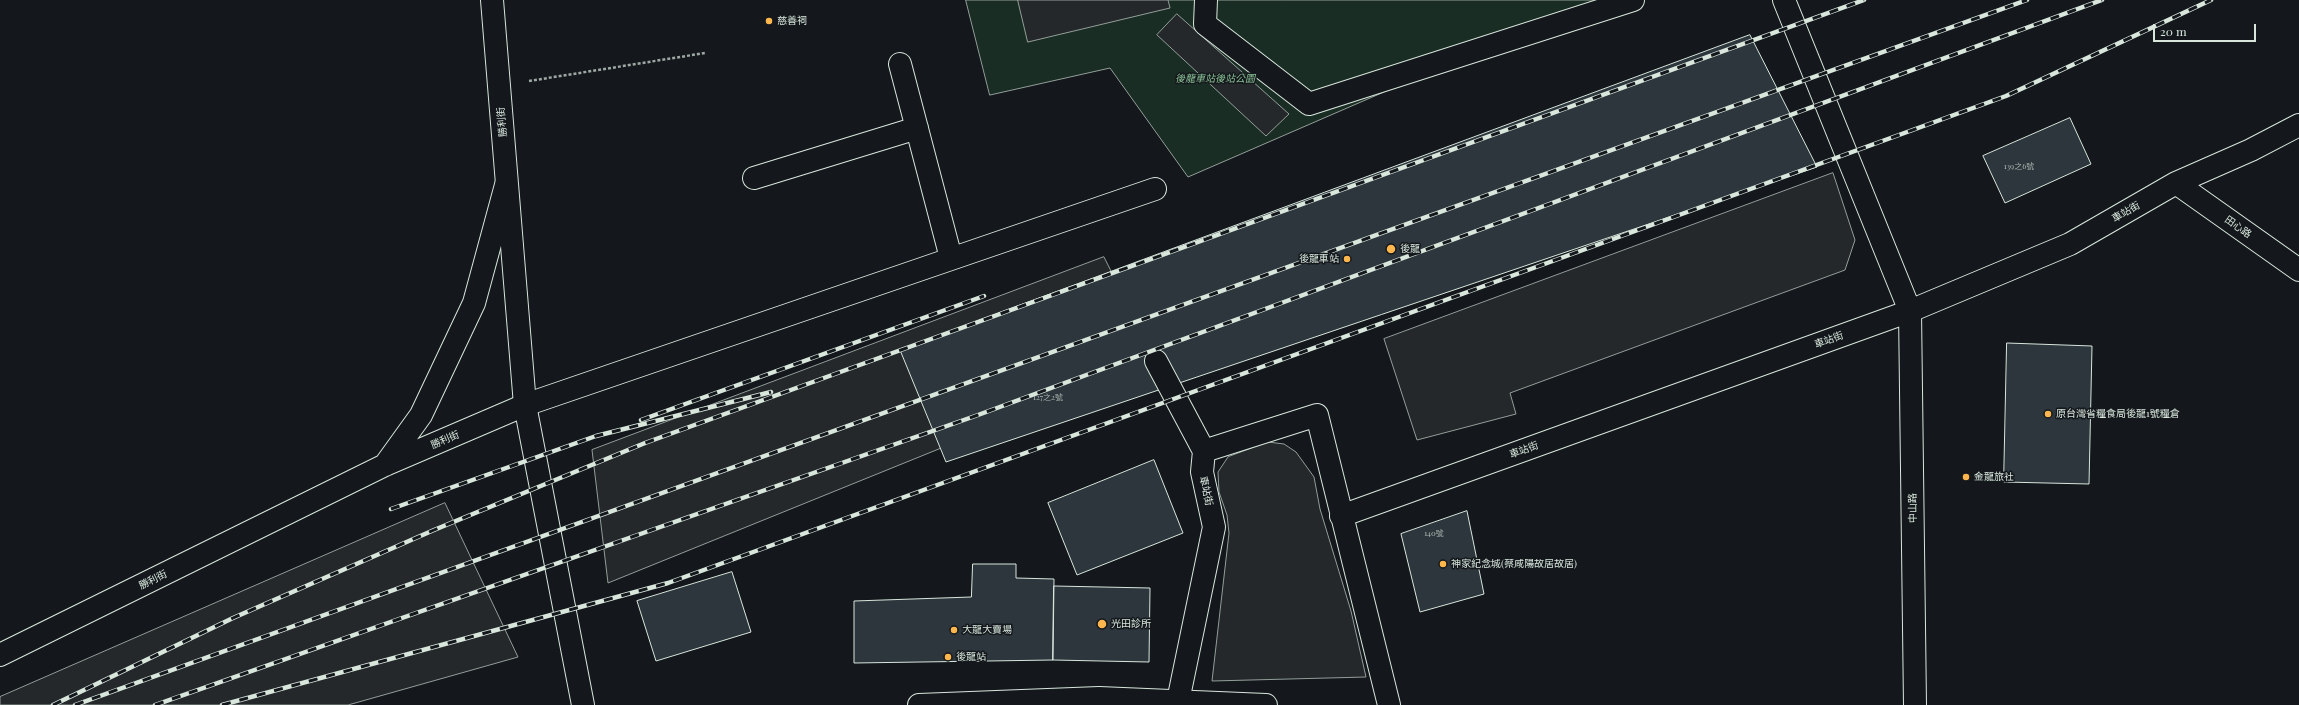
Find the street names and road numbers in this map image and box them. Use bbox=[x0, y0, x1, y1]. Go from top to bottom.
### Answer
street label: 勝利街 bbox=[495, 107, 509, 137]
street label: 車站街 bbox=[2110, 199, 2142, 225]
street label: 田心路 bbox=[2222, 213, 2254, 241]
street label: 車站街 bbox=[1813, 329, 1845, 351]
street label: 勝利街 bbox=[429, 429, 461, 451]
street label: 車站街 bbox=[1508, 439, 1540, 461]
street label: 車站街 bbox=[1197, 475, 1215, 507]
street label: 中山路 bbox=[1907, 493, 1919, 523]
street label: 勝利街 bbox=[137, 568, 169, 592]

